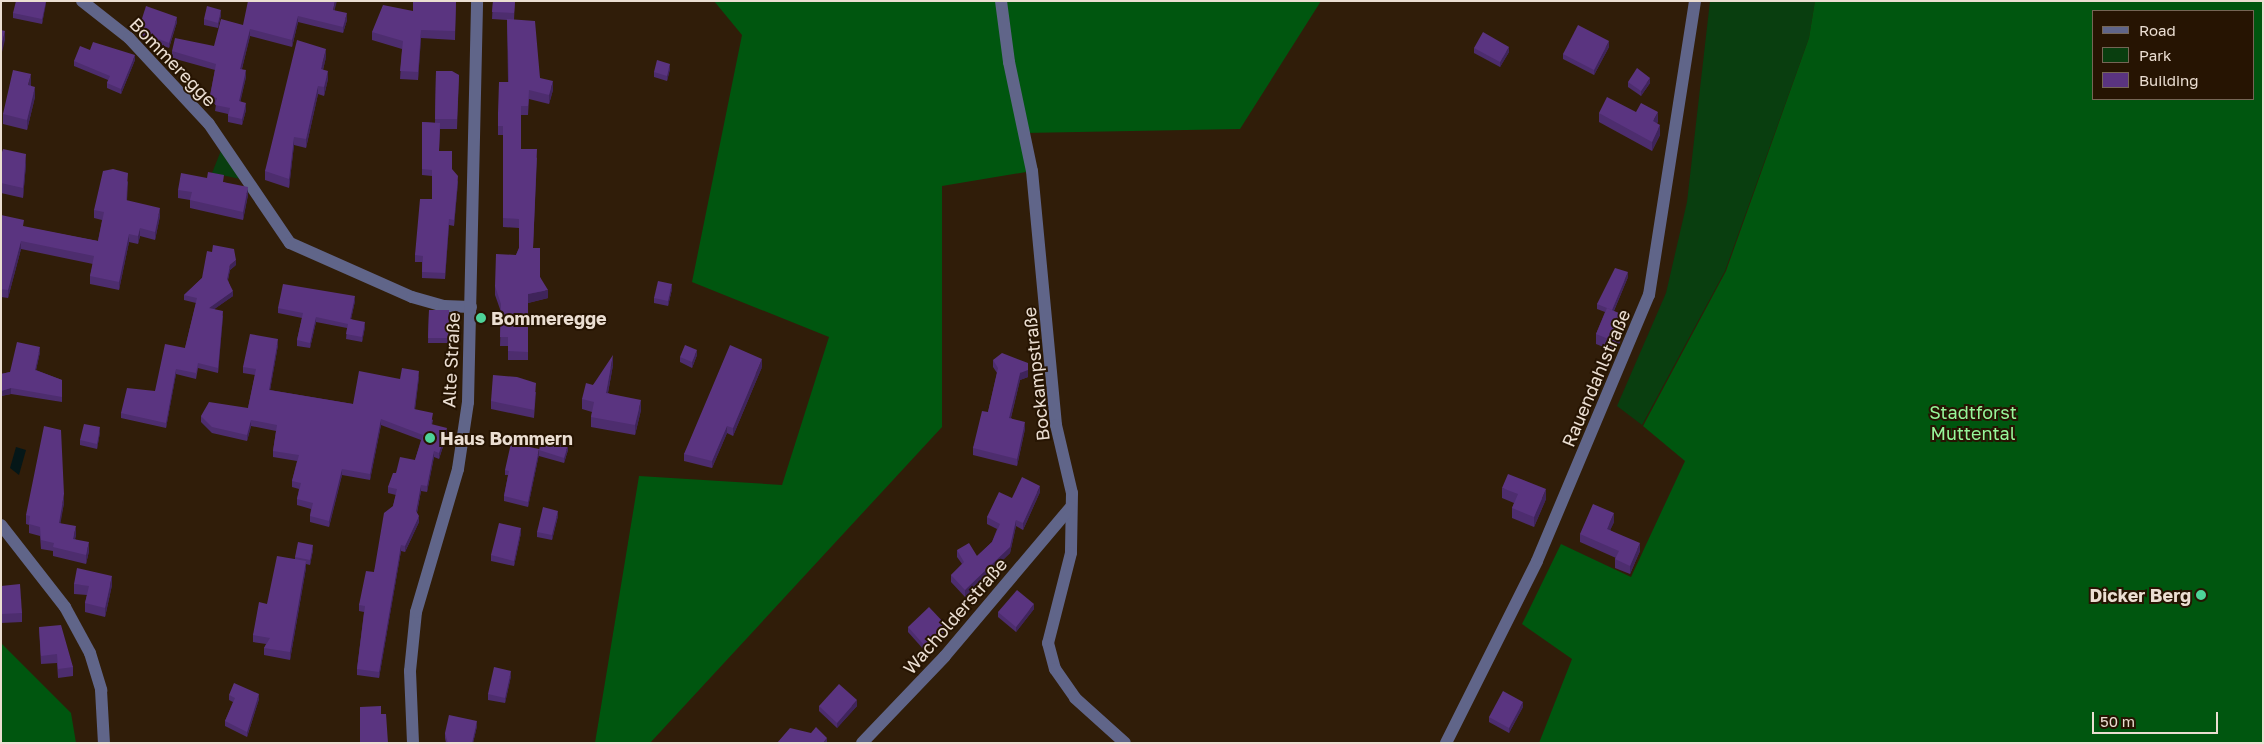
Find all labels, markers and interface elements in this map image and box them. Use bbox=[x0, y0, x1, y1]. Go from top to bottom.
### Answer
legend bbox=[2092, 10, 2254, 100]
street label: Bommeregge bbox=[125, 13, 221, 111]
text: Road bbox=[2139, 21, 2176, 39]
text: Park bbox=[2139, 46, 2171, 64]
text: Building bbox=[2139, 71, 2199, 89]
street label: Bockampstraße bbox=[1018, 306, 1054, 442]
street label: Rauendahlstraße bbox=[1557, 306, 1635, 450]
place label: Bommeregge bbox=[491, 307, 607, 329]
street label: Alte Straße bbox=[438, 312, 464, 408]
marker: Bommeregge bbox=[475, 312, 487, 324]
park label: Stadtforst Muttental bbox=[1929, 402, 2017, 444]
place label: Haus Bommern bbox=[440, 427, 573, 449]
marker: Haus Bommern bbox=[424, 432, 436, 444]
street label: Wacholderstraße bbox=[899, 553, 1011, 679]
place label: Dicker Berg bbox=[2089, 584, 2191, 606]
marker: Dicker Berg bbox=[2195, 589, 2207, 601]
scale bar bbox=[2094, 702, 2220, 734]
text: 50 m bbox=[2100, 712, 2135, 730]

